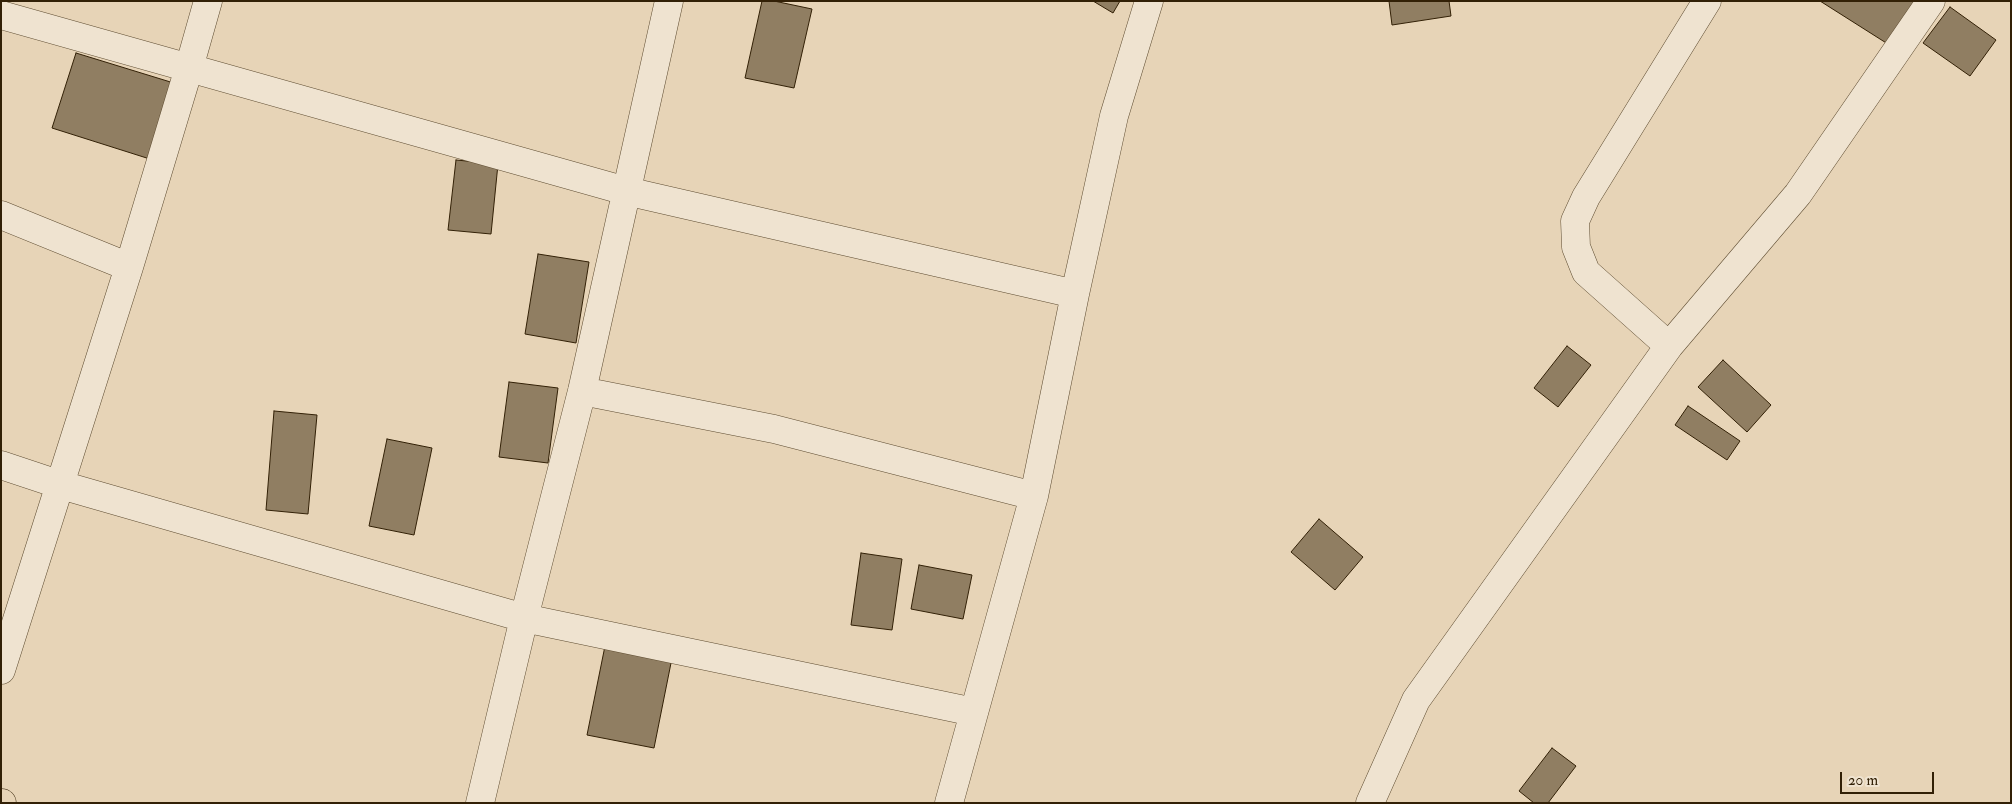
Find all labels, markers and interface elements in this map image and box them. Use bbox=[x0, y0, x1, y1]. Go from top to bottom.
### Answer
scale bar bbox=[1842, 762, 1936, 794]
text: 20 m bbox=[1848, 771, 1878, 790]

